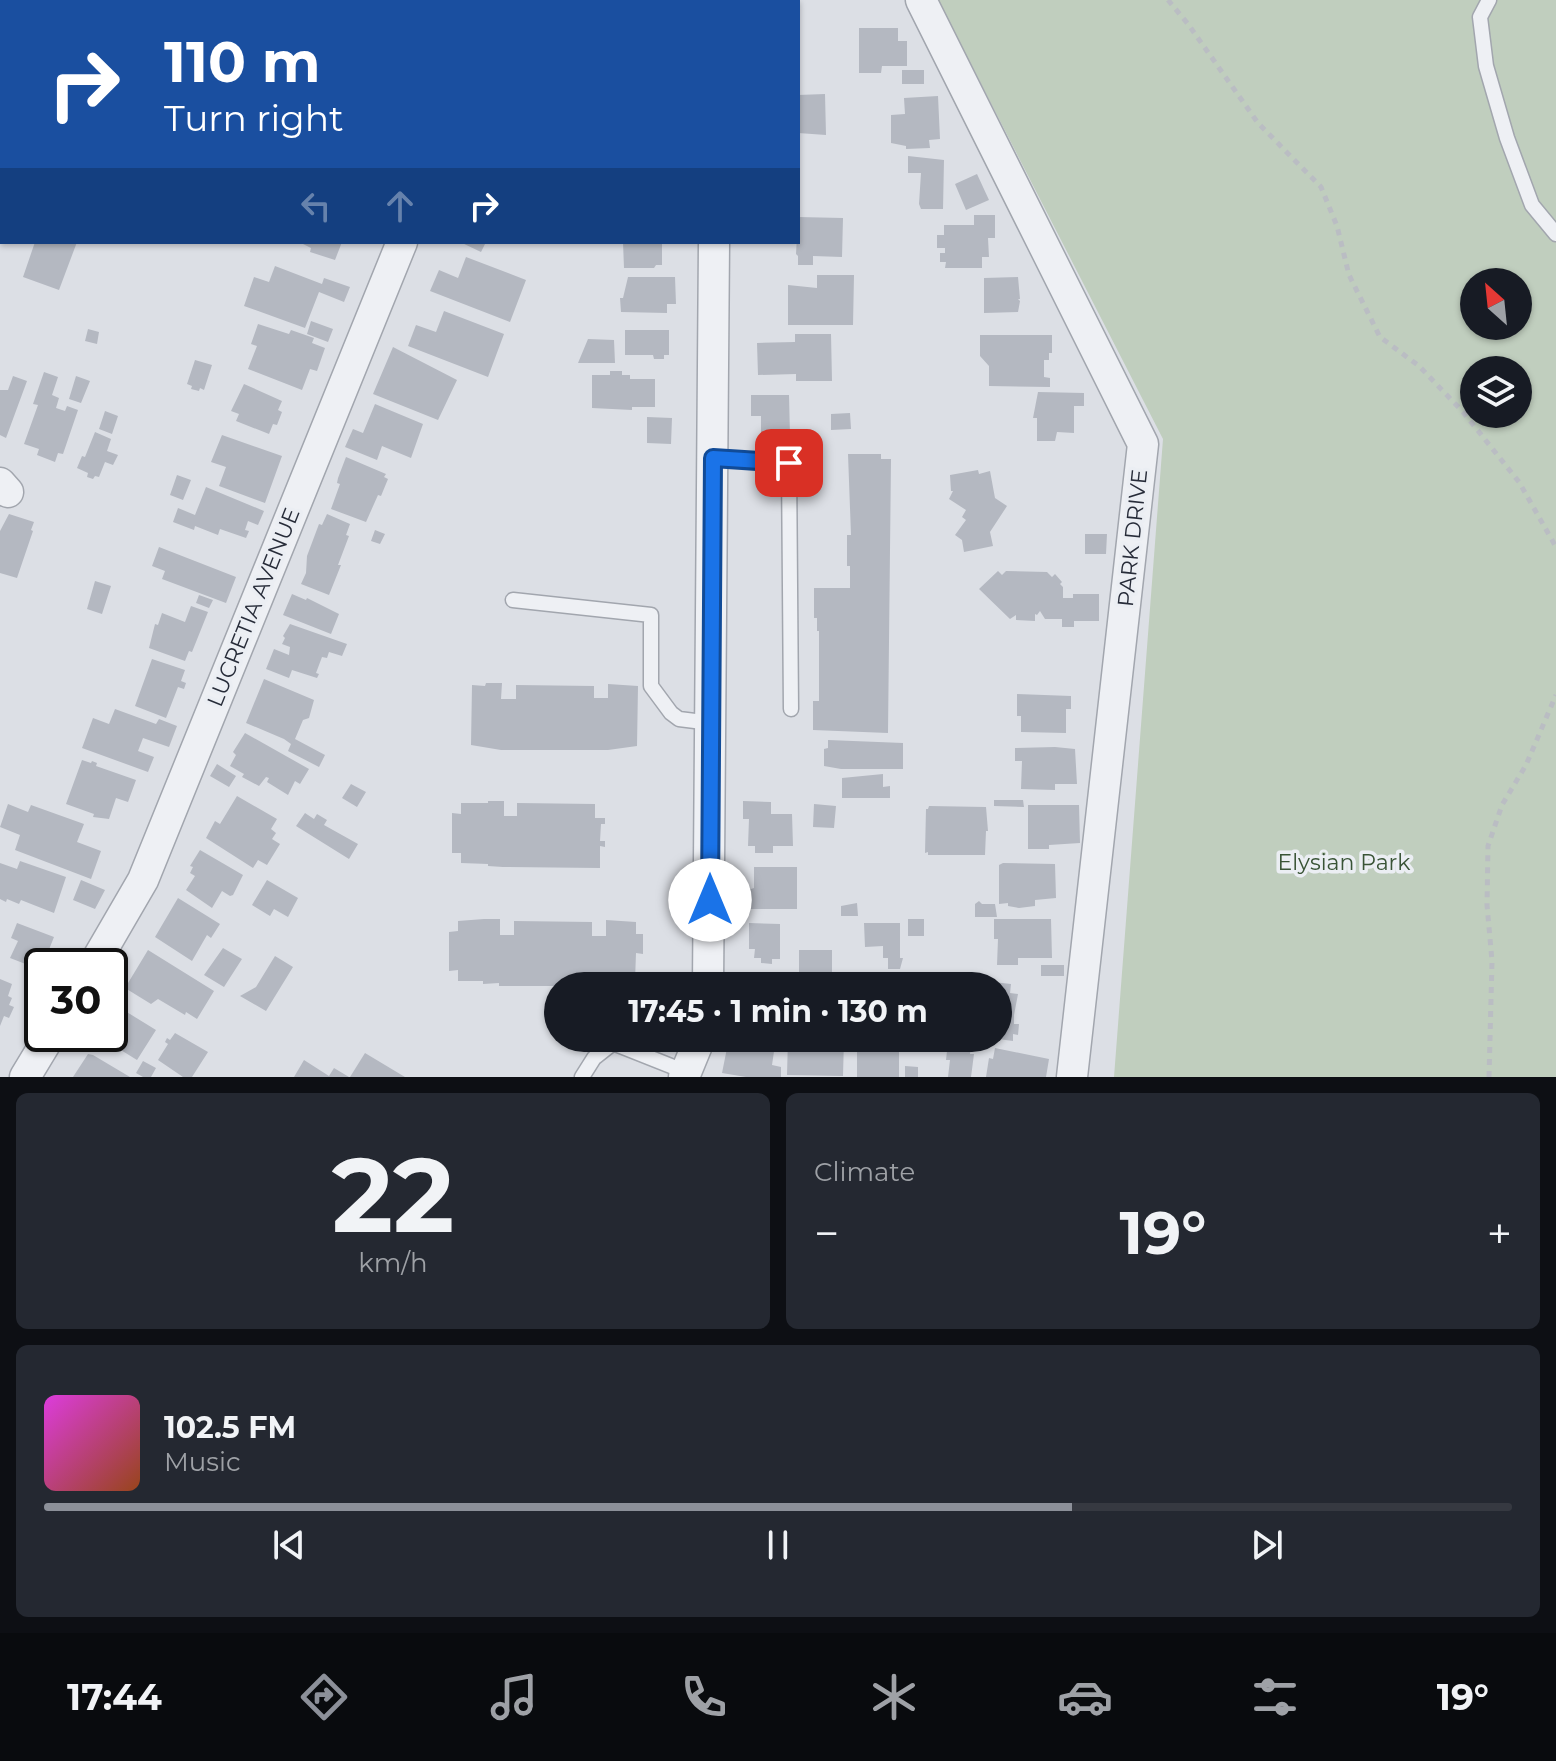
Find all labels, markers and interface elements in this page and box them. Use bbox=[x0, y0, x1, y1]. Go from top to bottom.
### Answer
text: 110 m bbox=[164, 28, 321, 96]
icon: right bbox=[32, 32, 136, 136]
text: Turn right bbox=[164, 96, 344, 140]
icon: left bbox=[294, 184, 338, 228]
icon: ahead bbox=[378, 184, 422, 228]
icon: right bbox=[462, 184, 506, 228]
north arrow bbox=[1460, 268, 1532, 340]
map controls bbox=[1460, 268, 1532, 428]
button: layers bbox=[1460, 356, 1532, 428]
pin bbox=[755, 429, 823, 497]
icon: arrive bbox=[767, 441, 811, 485]
street label: PARK DRIVE bbox=[1112, 468, 1153, 608]
street label: LUCRETIA AVENUE bbox=[201, 504, 306, 710]
park label: Elysian Park bbox=[1278, 849, 1411, 876]
position arrow bbox=[668, 858, 752, 942]
speed limit sign: 30 bbox=[24, 948, 128, 1052]
text: 17:45 · 1 min · 130 m bbox=[628, 993, 928, 1030]
text: 22 bbox=[332, 1131, 454, 1258]
text: Climate bbox=[814, 1156, 915, 1188]
text: 19° bbox=[1120, 1196, 1206, 1269]
text: − bbox=[814, 1206, 839, 1260]
text: + bbox=[1487, 1206, 1512, 1260]
text: km/h bbox=[358, 1247, 428, 1279]
text: 102.5 FM bbox=[164, 1409, 296, 1446]
text: Music bbox=[164, 1446, 241, 1478]
icon: previous bbox=[267, 1523, 311, 1567]
icon: pause bbox=[756, 1523, 800, 1567]
icon: next bbox=[1245, 1523, 1289, 1567]
icon: directions bbox=[296, 1669, 352, 1725]
icon: music bbox=[486, 1669, 542, 1725]
icon: phone bbox=[676, 1669, 732, 1725]
icon: climate bbox=[866, 1669, 922, 1725]
icon: car bbox=[1057, 1669, 1113, 1725]
icon: filters bbox=[1247, 1669, 1303, 1725]
text: 17:44 bbox=[67, 1675, 162, 1719]
text: 19° bbox=[1437, 1675, 1489, 1719]

